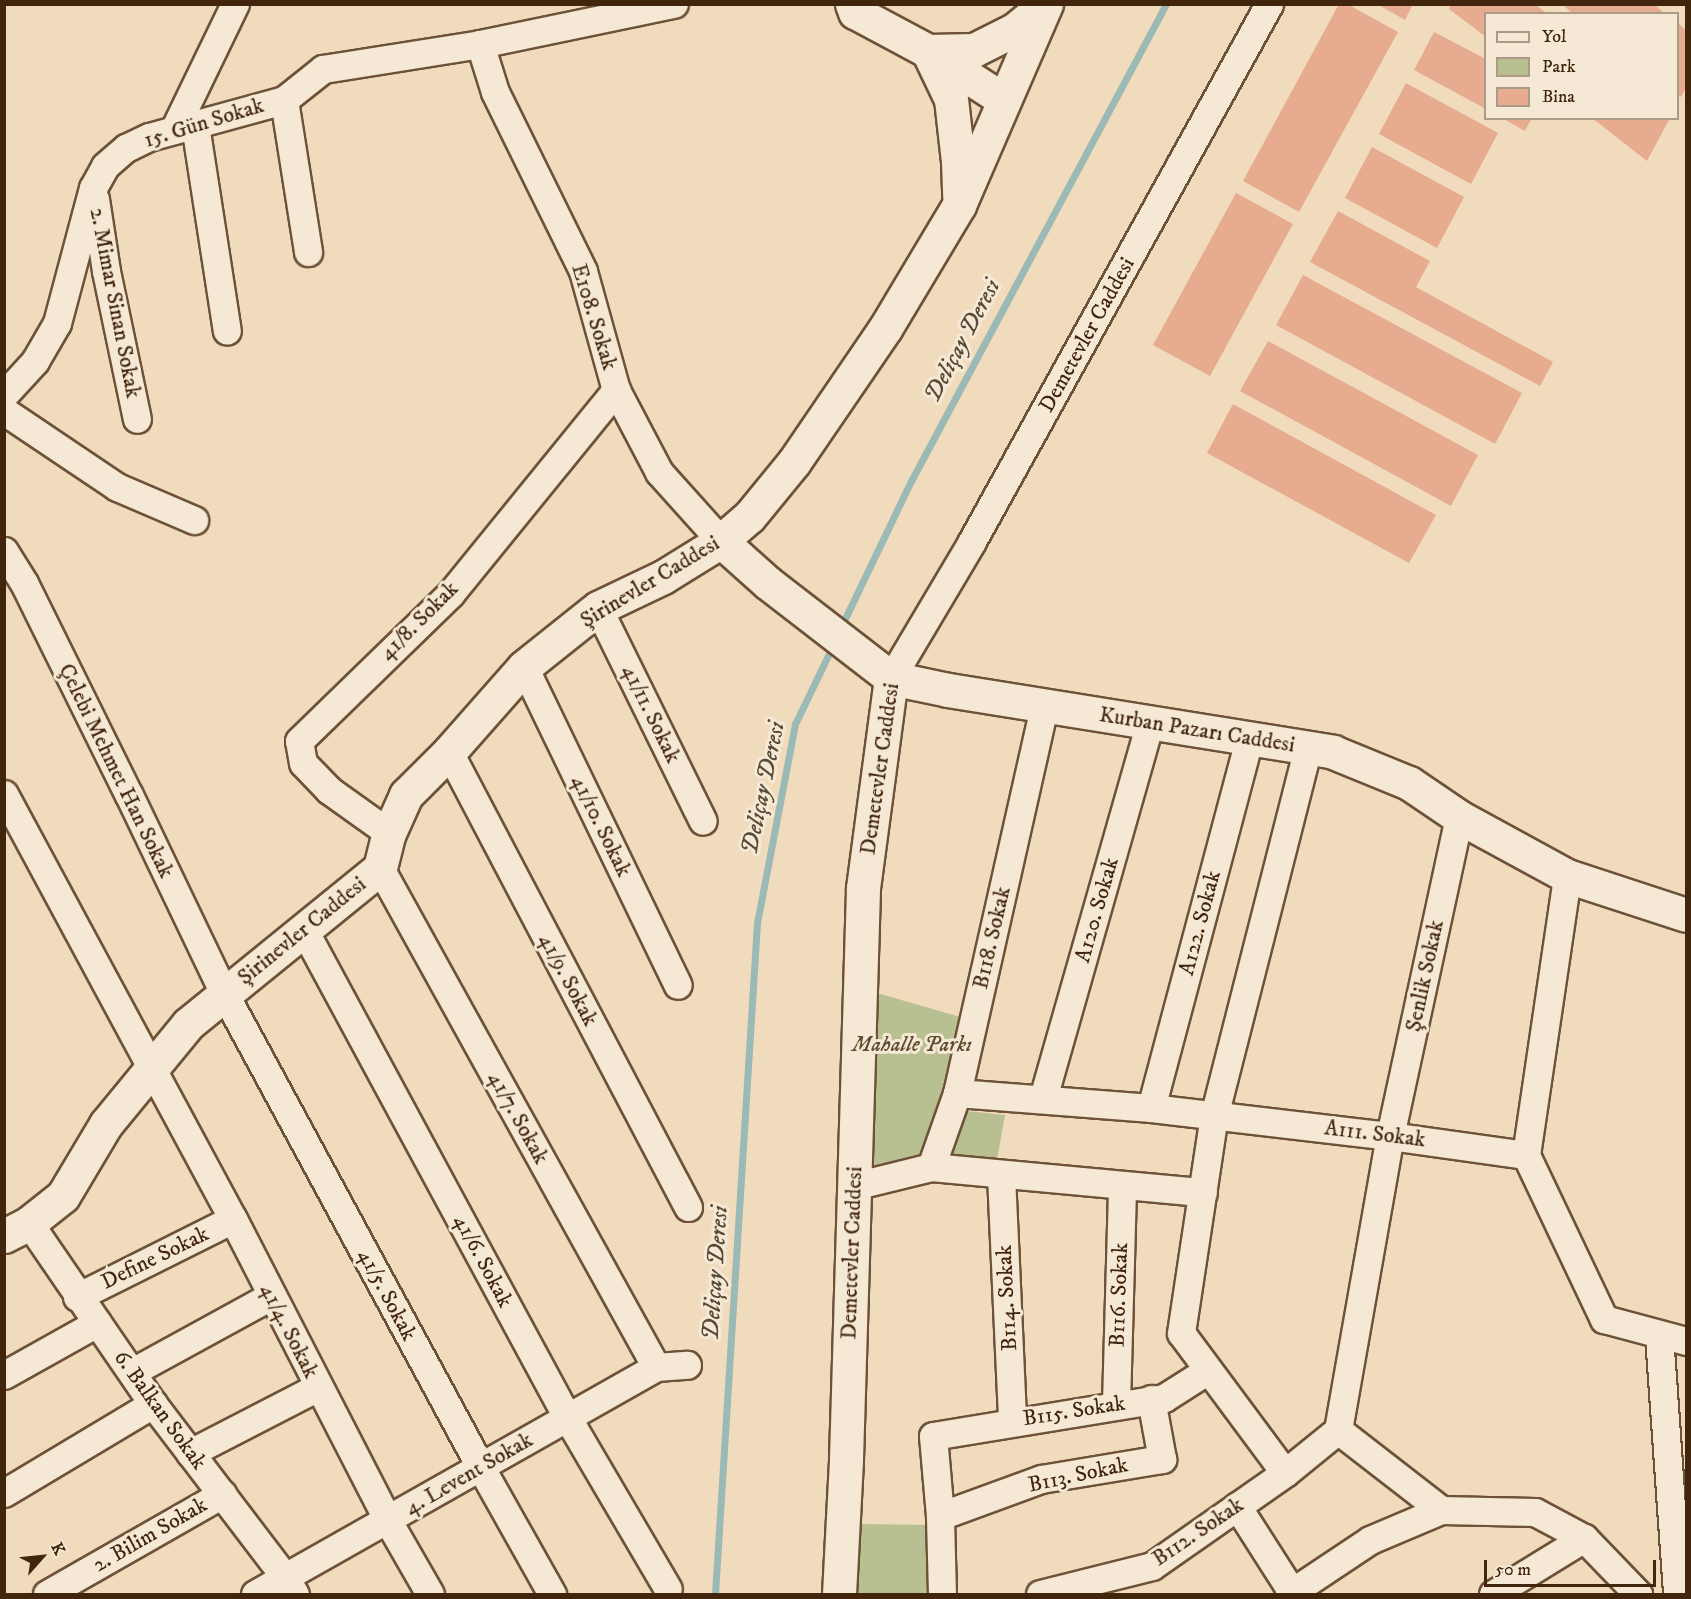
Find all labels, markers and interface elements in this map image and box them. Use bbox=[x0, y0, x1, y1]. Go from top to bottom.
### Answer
legend bbox=[1484, 12, 1679, 120]
text: Yol bbox=[1542, 26, 1566, 48]
text: Park bbox=[1542, 56, 1576, 78]
text: Bina bbox=[1542, 86, 1575, 108]
street label: 15. Gün Sokak bbox=[141, 92, 267, 154]
street label: 2. Mimar Sinan Sokak bbox=[84, 206, 146, 400]
street label: Demetevler Caddesi bbox=[1033, 253, 1141, 417]
street label: E108. Sokak bbox=[565, 261, 623, 373]
water label: Deliçay Deresi bbox=[919, 275, 1007, 407]
street label: Şirinevler Caddesi bbox=[576, 530, 724, 634]
street label: 41/8. Sokak bbox=[374, 576, 464, 666]
street label: Çelebi Mehmet Han Sokak bbox=[53, 660, 179, 882]
street label: 41/11. Sokak bbox=[616, 661, 686, 767]
street label: Demetevler Caddesi bbox=[855, 681, 905, 857]
street label: Kurban Pazarı Caddesi bbox=[1097, 702, 1297, 758]
water label: Deliçay Deresi bbox=[736, 719, 792, 857]
street label: 41/10. Sokak bbox=[565, 771, 637, 881]
street label: A120. Sokak bbox=[1069, 854, 1125, 966]
street label: A122. Sokak bbox=[1173, 868, 1227, 978]
street label: Şirinevler Caddesi bbox=[233, 871, 371, 991]
street label: B118. Sokak bbox=[967, 884, 1017, 992]
street label: Şenlik Sokak bbox=[1400, 918, 1450, 1034]
street label: 41/9. Sokak bbox=[533, 929, 603, 1031]
park label: Mahalle Parkı bbox=[852, 1032, 972, 1058]
street label: 41/7. Sokak bbox=[482, 1067, 554, 1169]
street label: A111. Sokak bbox=[1323, 1115, 1427, 1153]
street label: Demetevler Caddesi bbox=[836, 1166, 868, 1340]
water label: Deliçay Deresi bbox=[697, 1205, 735, 1341]
street label: 41/6. Sokak bbox=[448, 1210, 518, 1312]
street label: Define Sokak bbox=[97, 1221, 213, 1295]
street label: B116. Sokak bbox=[1104, 1242, 1134, 1348]
street label: B114. Sokak bbox=[991, 1244, 1023, 1352]
street label: 41/5. Sokak bbox=[352, 1245, 422, 1345]
street label: 41/4. Sokak bbox=[254, 1279, 324, 1383]
street label: 6. Balkan Sokak bbox=[108, 1345, 212, 1475]
street label: B115. Sokak bbox=[1021, 1390, 1127, 1432]
street label: 4. Levent Sokak bbox=[400, 1427, 538, 1521]
street label: B113. Sokak bbox=[1026, 1452, 1130, 1498]
street label: 2. Bilim Sokak bbox=[88, 1492, 212, 1578]
street label: B112. Sokak bbox=[1147, 1492, 1249, 1572]
north arrow bbox=[12, 1527, 72, 1587]
text: K bbox=[47, 1539, 70, 1558]
scale bar bbox=[1487, 1548, 1660, 1586]
text: 50 m bbox=[1495, 1559, 1531, 1581]

